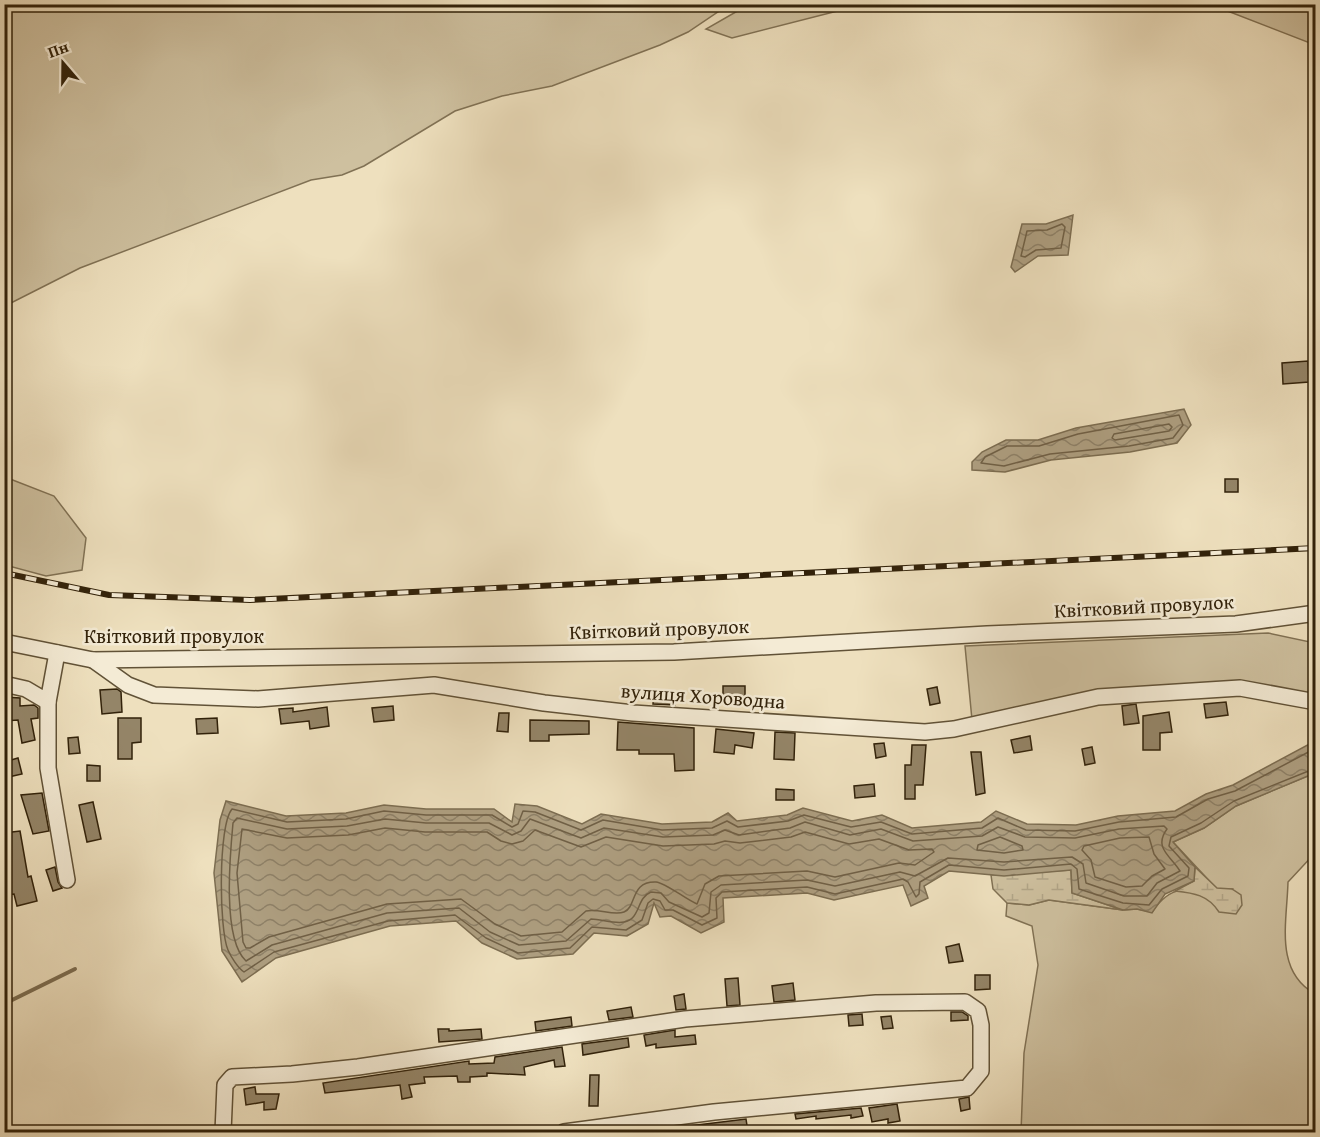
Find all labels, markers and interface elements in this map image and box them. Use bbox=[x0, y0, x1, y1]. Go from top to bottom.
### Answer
north arrow bbox=[33, 33, 93, 93]
text: Пн bbox=[44, 34, 72, 64]
street label: Квітковий провулок bbox=[1053, 586, 1235, 625]
street label: Квітковий провулок bbox=[569, 611, 750, 646]
street label: Квітковий провулок bbox=[84, 621, 264, 650]
street label: вулиця Хороводна bbox=[620, 675, 786, 716]

